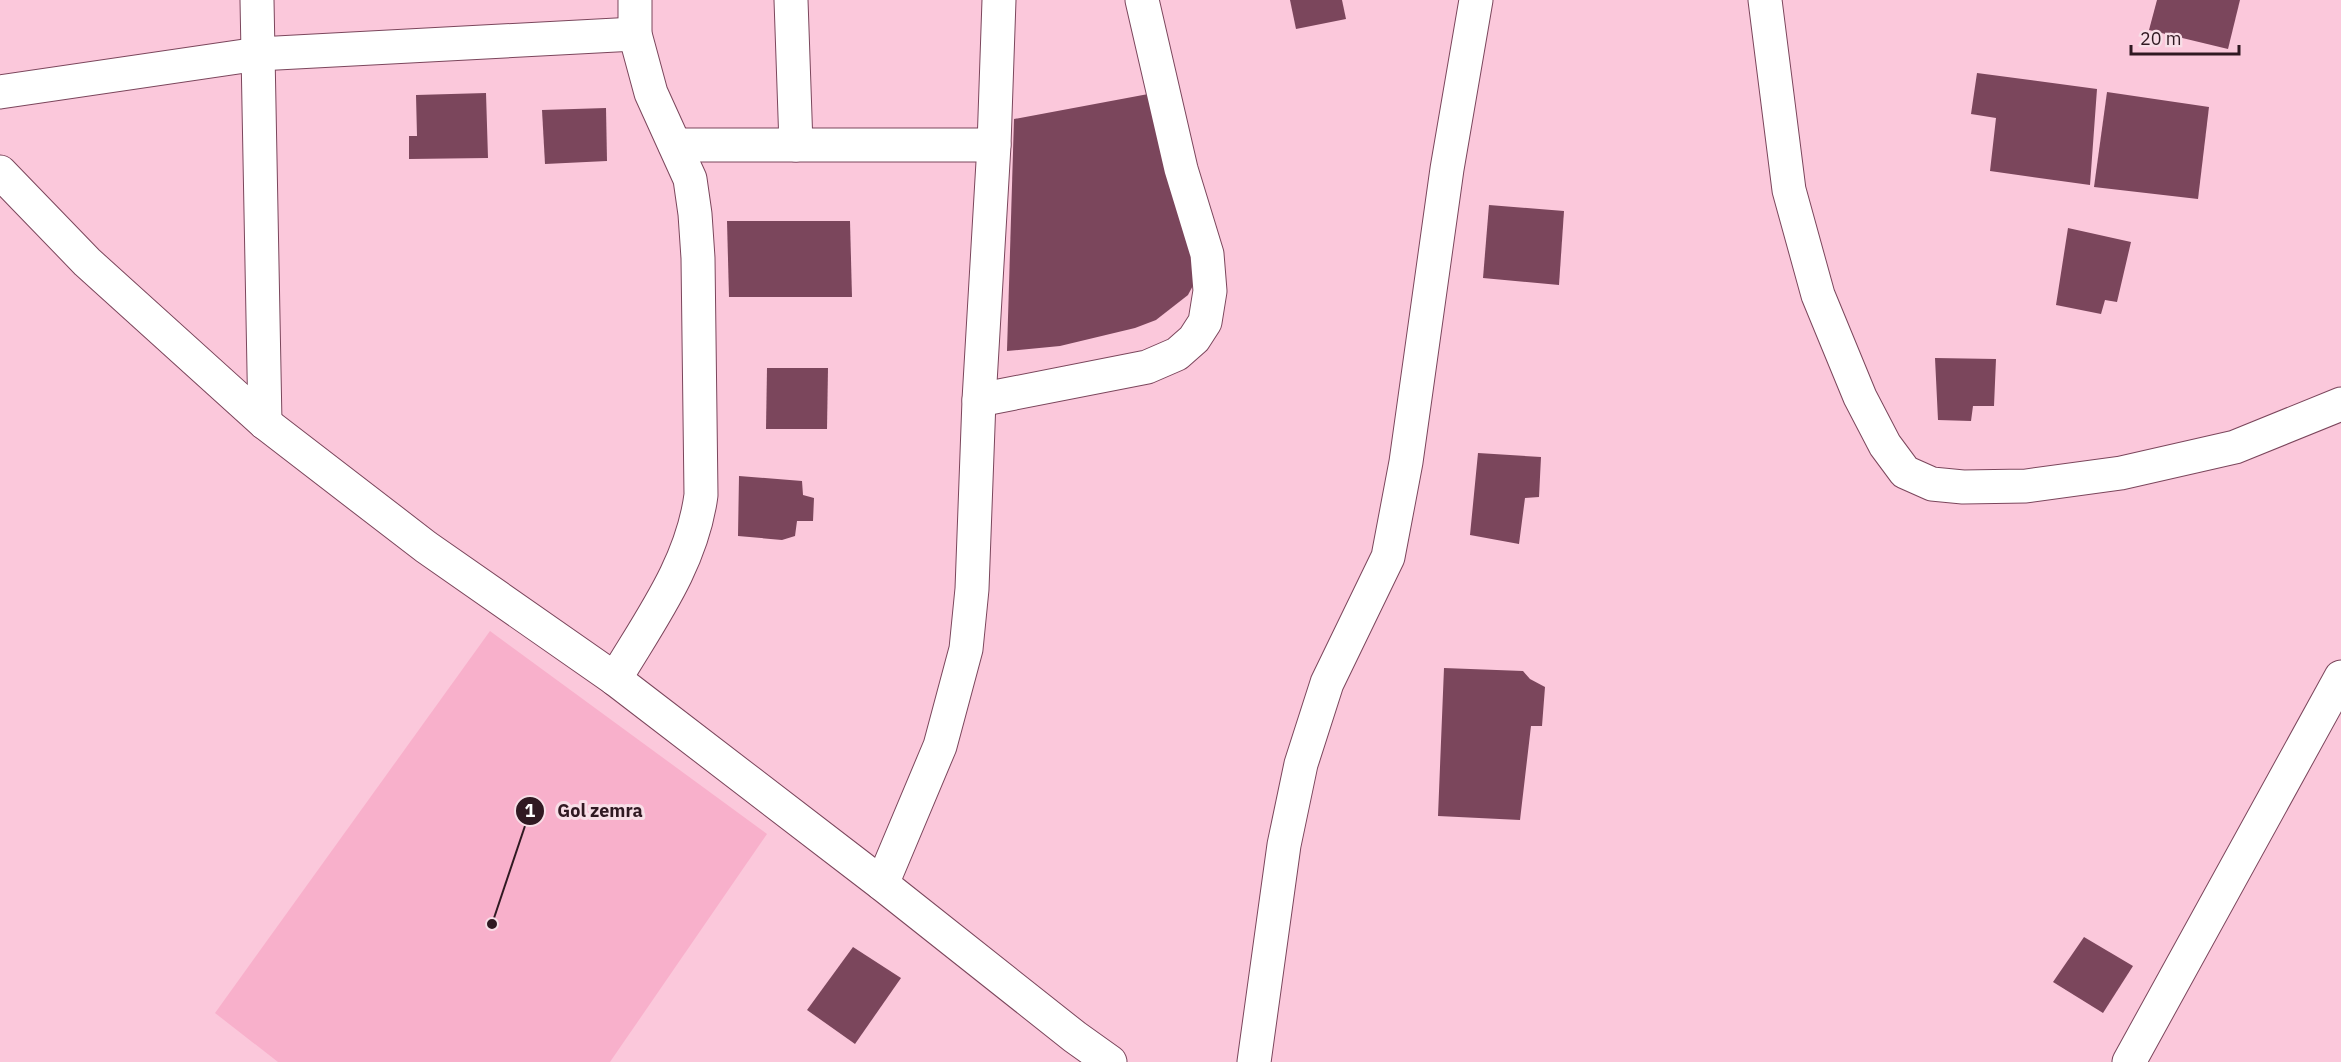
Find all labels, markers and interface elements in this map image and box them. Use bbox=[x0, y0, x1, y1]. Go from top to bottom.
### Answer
scale bar bbox=[2131, 18, 2239, 56]
text: 20 m bbox=[2140, 27, 2182, 50]
callout: Gol zemra bbox=[515, 793, 655, 829]
text: 1 bbox=[525, 799, 536, 822]
text: Gol zemra bbox=[557, 799, 643, 822]

